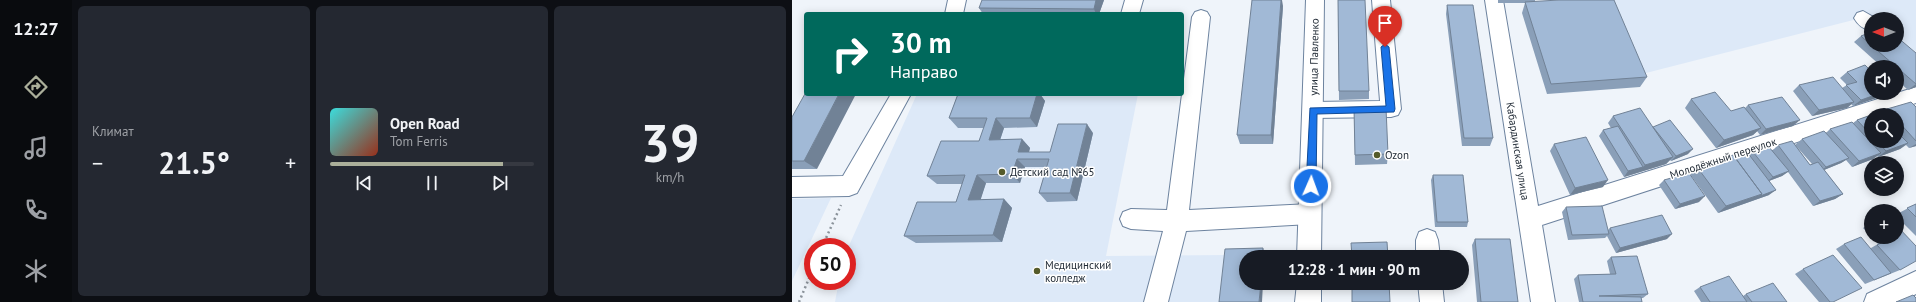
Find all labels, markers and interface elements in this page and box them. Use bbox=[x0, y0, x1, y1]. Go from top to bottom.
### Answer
pin bbox=[1368, 6, 1402, 47]
icon: arrive bbox=[1374, 12, 1396, 34]
north arrow bbox=[1864, 12, 1904, 52]
map controls bbox=[1864, 12, 1904, 244]
text: 12:27 bbox=[13, 17, 59, 40]
street label: улица Павленко bbox=[1306, 18, 1322, 96]
text: 30 m bbox=[890, 24, 951, 61]
icon: right bbox=[824, 28, 876, 80]
text: Направо bbox=[890, 60, 958, 83]
button: sound bbox=[1864, 60, 1904, 100]
icon: directions bbox=[22, 73, 50, 101]
street label: Кабардинская улица bbox=[1503, 101, 1533, 201]
button: search bbox=[1864, 108, 1904, 148]
text: 39 bbox=[641, 109, 699, 176]
text: Open Road bbox=[390, 114, 460, 133]
text: Климат bbox=[92, 123, 134, 140]
text: Tom Ferris bbox=[390, 133, 448, 150]
icon: music bbox=[22, 134, 50, 162]
street label: Молодёжный переулок bbox=[1668, 134, 1779, 182]
text: 21.5° bbox=[158, 143, 230, 182]
place label: Ozon bbox=[1385, 148, 1409, 162]
text: − bbox=[92, 149, 103, 177]
text: + bbox=[285, 149, 296, 177]
marker: Ozon bbox=[1372, 150, 1382, 160]
button: layers bbox=[1864, 156, 1904, 196]
place label: Детский сад №65 bbox=[1010, 165, 1095, 179]
position arrow bbox=[1290, 165, 1332, 207]
marker: Детский сад №65 bbox=[997, 167, 1007, 177]
text: km/h bbox=[656, 169, 684, 186]
icon: previous bbox=[353, 172, 375, 194]
icon: pause bbox=[421, 172, 443, 194]
icon: next bbox=[489, 172, 511, 194]
icon: phone bbox=[22, 196, 50, 224]
button: + bbox=[1864, 204, 1904, 244]
speed limit sign: 50 bbox=[804, 238, 856, 290]
icon: climate bbox=[22, 257, 50, 285]
place label: Медицинский колледж bbox=[1045, 258, 1111, 285]
text: 12:28 · 1 мин · 90 m bbox=[1288, 260, 1420, 279]
marker: Медицинский колледж bbox=[1032, 266, 1042, 276]

